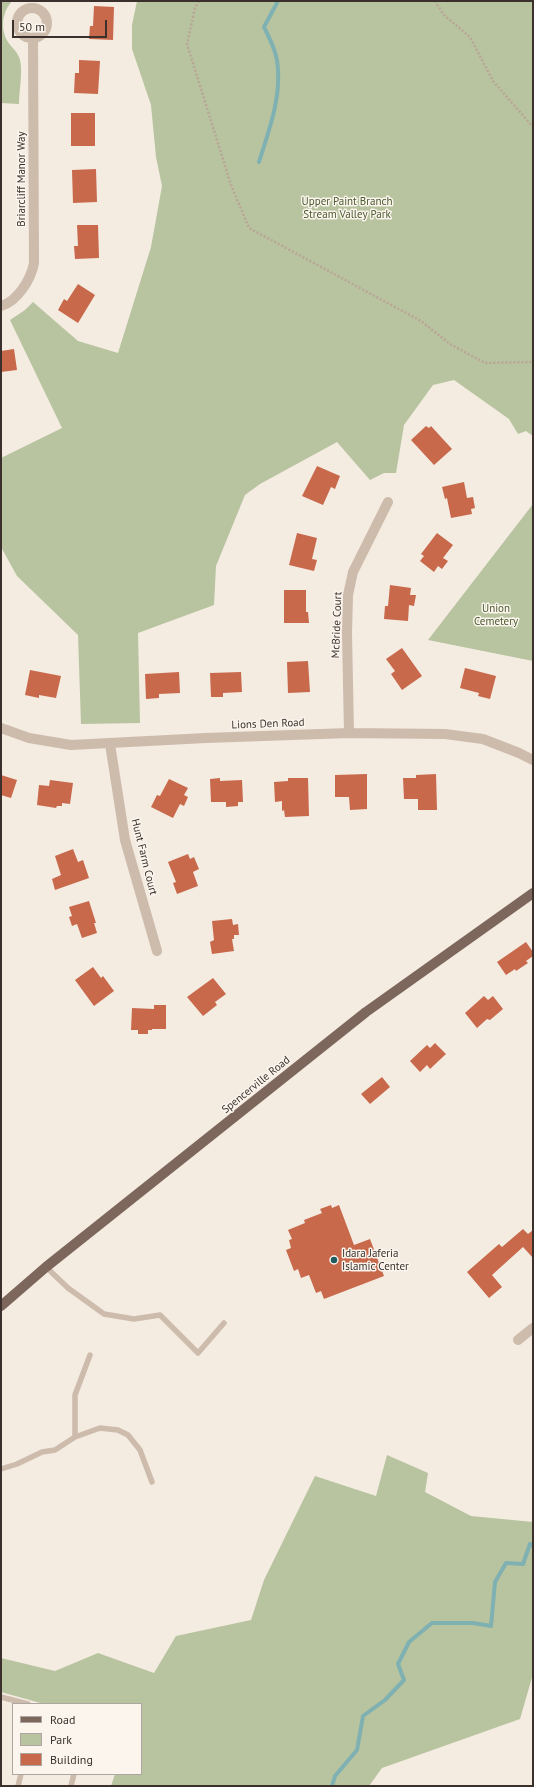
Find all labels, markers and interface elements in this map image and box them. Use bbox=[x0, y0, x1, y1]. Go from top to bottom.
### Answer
scale bar bbox=[14, 12, 109, 38]
text: 50 m bbox=[19, 19, 45, 34]
street label: Briarcliff Manor Way bbox=[15, 131, 29, 227]
park label: Upper Paint Branch Stream Valley Park bbox=[302, 195, 392, 221]
street label: McBride Court bbox=[329, 591, 345, 659]
park label: Union Cemetery bbox=[474, 602, 518, 628]
street label: Lions Den Road bbox=[231, 716, 305, 732]
street label: Hunt Farm Court bbox=[128, 817, 160, 897]
street label: Spencerville Road bbox=[219, 1053, 293, 1117]
place label: Idara Jaferia Islamic Center bbox=[342, 1247, 409, 1273]
marker: Idara Jaferia Islamic Center bbox=[329, 1255, 339, 1265]
legend bbox=[12, 1703, 142, 1775]
text: Road bbox=[50, 1712, 75, 1727]
text: Park bbox=[50, 1732, 72, 1747]
text: Building bbox=[50, 1752, 93, 1767]

